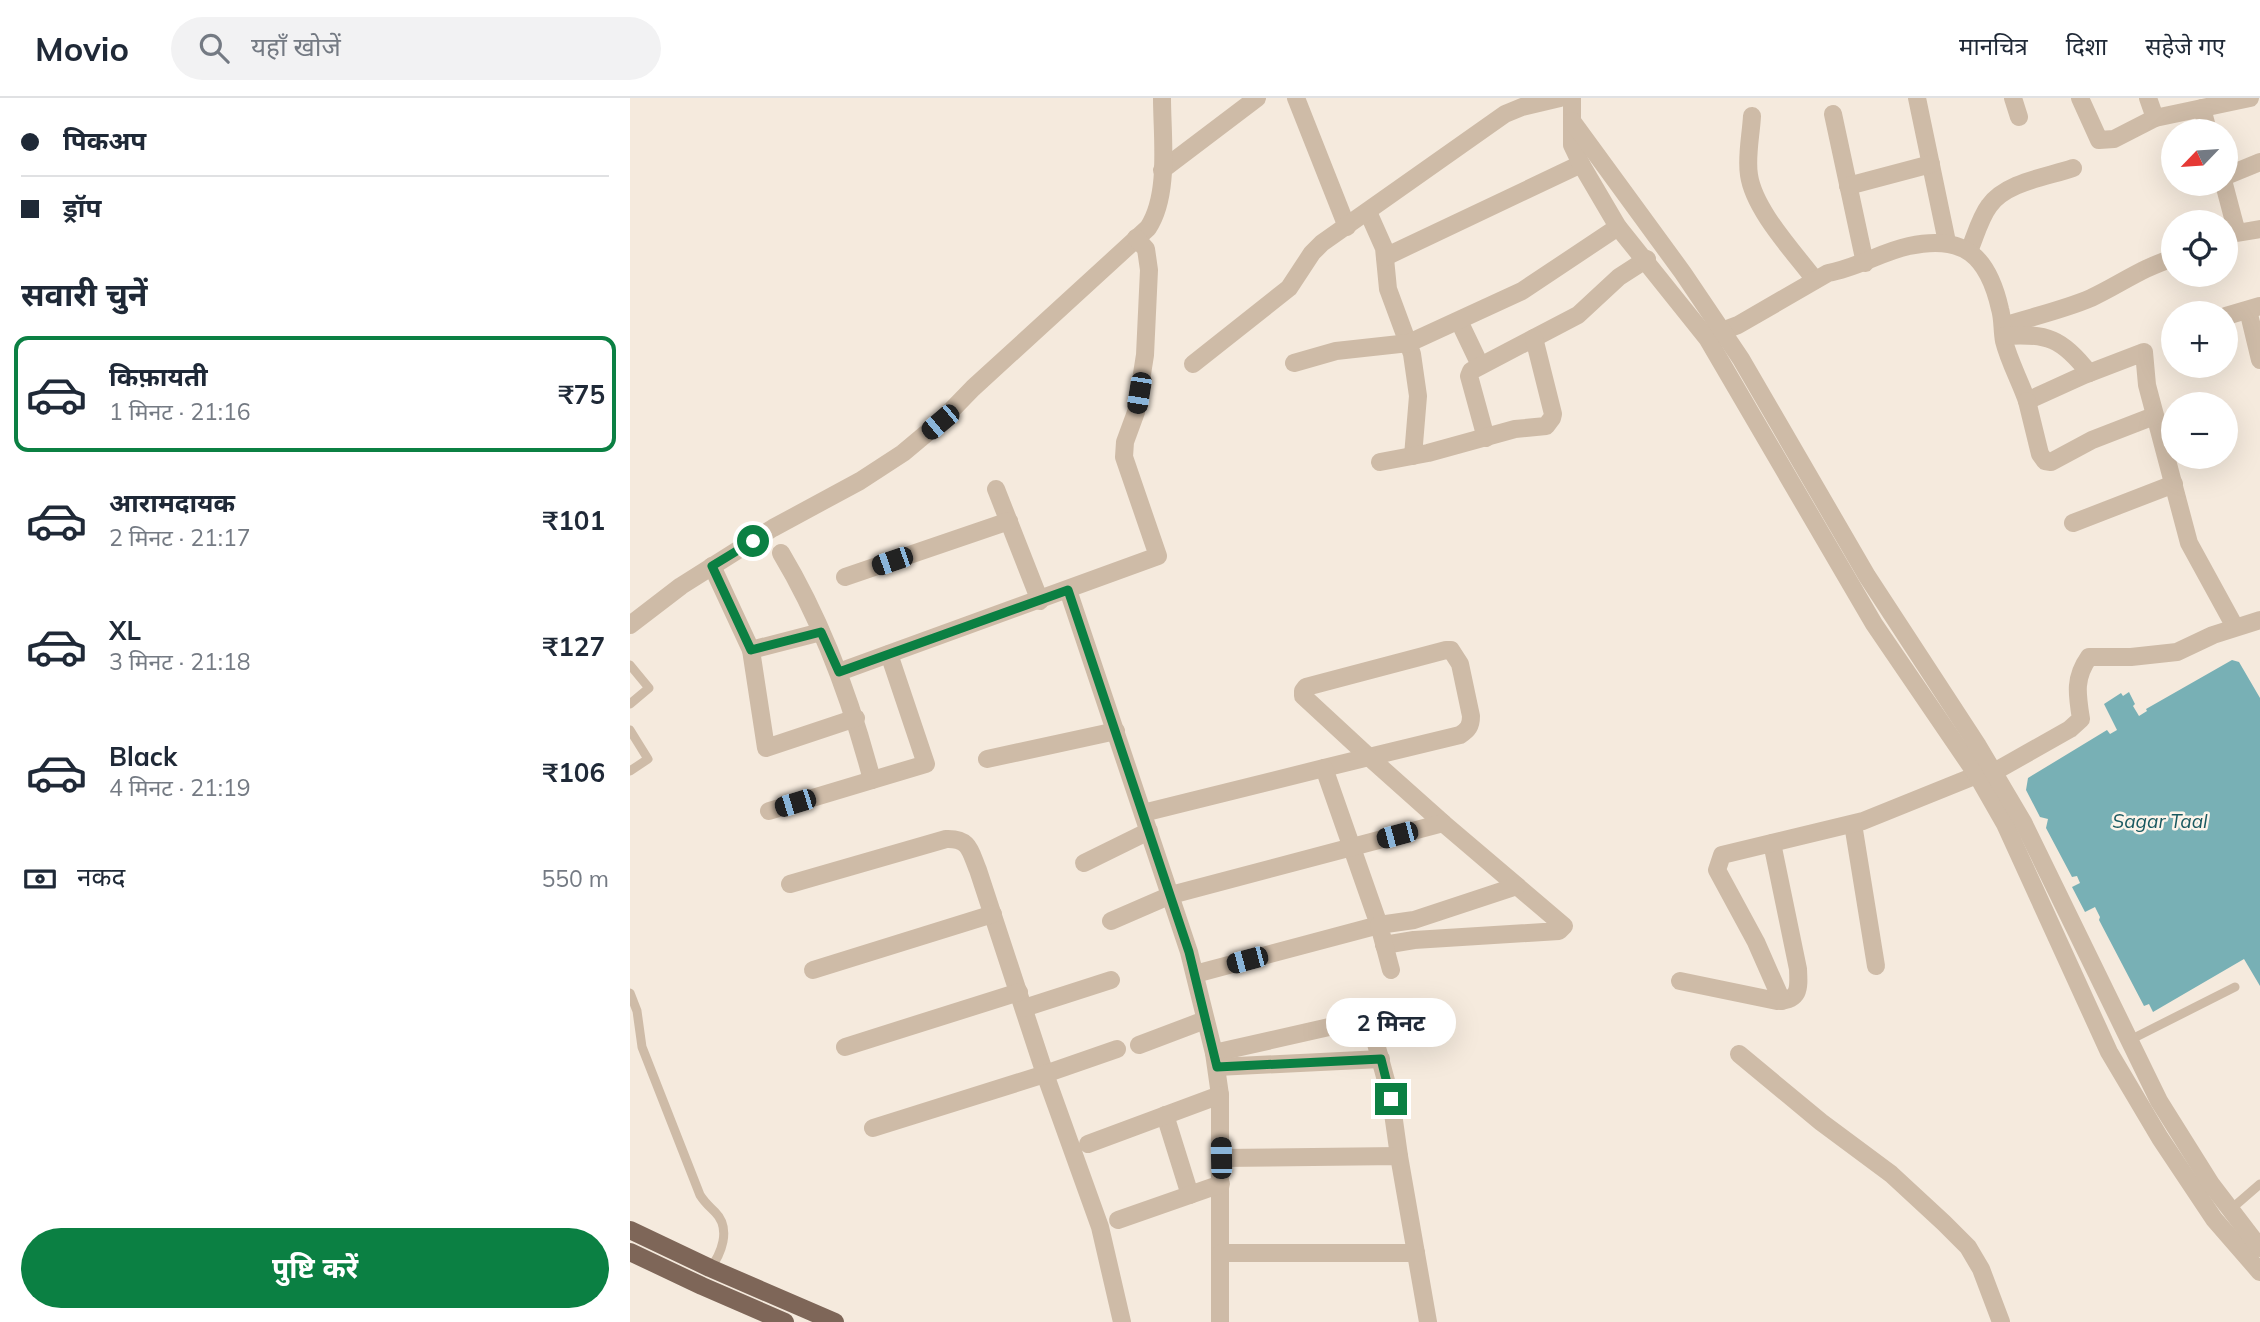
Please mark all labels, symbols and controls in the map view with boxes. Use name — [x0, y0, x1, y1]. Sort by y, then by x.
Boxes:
search box — [171, 17, 661, 80]
text: Movio — [35, 28, 129, 69]
icon: search — [195, 29, 233, 67]
text: यहाँ खोजें — [251, 30, 341, 63]
text: मानचित्र — [1959, 31, 2028, 61]
text: दिशा — [2066, 31, 2107, 61]
text: सहेजे गए — [2145, 31, 2225, 61]
north arrow — [2161, 119, 2238, 196]
map controls — [2161, 119, 2238, 469]
text: पिकअप — [63, 124, 146, 157]
text: ड्रॉप — [63, 191, 101, 224]
button: locate — [2161, 210, 2238, 287]
text: सवारी चुनें — [21, 274, 148, 314]
button: + — [2161, 301, 2238, 378]
text: किफ़ायती — [109, 360, 208, 393]
icon: car — [25, 363, 88, 426]
car — [1126, 371, 1153, 415]
text: ₹75 — [558, 378, 605, 411]
button: − — [2161, 392, 2238, 469]
text: 1 मिनट · 21:16 — [109, 397, 251, 426]
car — [918, 400, 963, 444]
text: आरामदायक — [109, 486, 235, 519]
icon: car — [25, 489, 88, 552]
text: ₹101 — [543, 504, 605, 537]
text: 2 मिनट · 21:17 — [109, 523, 251, 552]
route start — [737, 525, 769, 557]
car — [869, 544, 916, 578]
text: XL — [109, 614, 141, 647]
icon: car — [25, 615, 88, 678]
text: ₹127 — [543, 630, 605, 663]
text: 3 मिनट · 21:18 — [109, 647, 251, 676]
text: Black — [109, 740, 177, 773]
icon: car — [25, 741, 88, 804]
text: ₹106 — [543, 756, 605, 789]
text: 4 मिनट · 21:19 — [109, 773, 251, 802]
car — [772, 787, 819, 819]
water label: Sagar Taal — [2112, 809, 2208, 833]
car — [1374, 819, 1421, 851]
icon: cash — [21, 860, 59, 898]
text: नकद — [77, 860, 125, 893]
text: 550 m — [541, 864, 609, 893]
car — [1224, 944, 1271, 976]
callout: 2 मिनट — [1326, 998, 1456, 1046]
text: 2 मिनट — [1357, 1008, 1425, 1037]
route end — [1375, 1083, 1407, 1115]
car — [1211, 1137, 1232, 1179]
button: पुष्टि करें — [21, 1228, 609, 1308]

